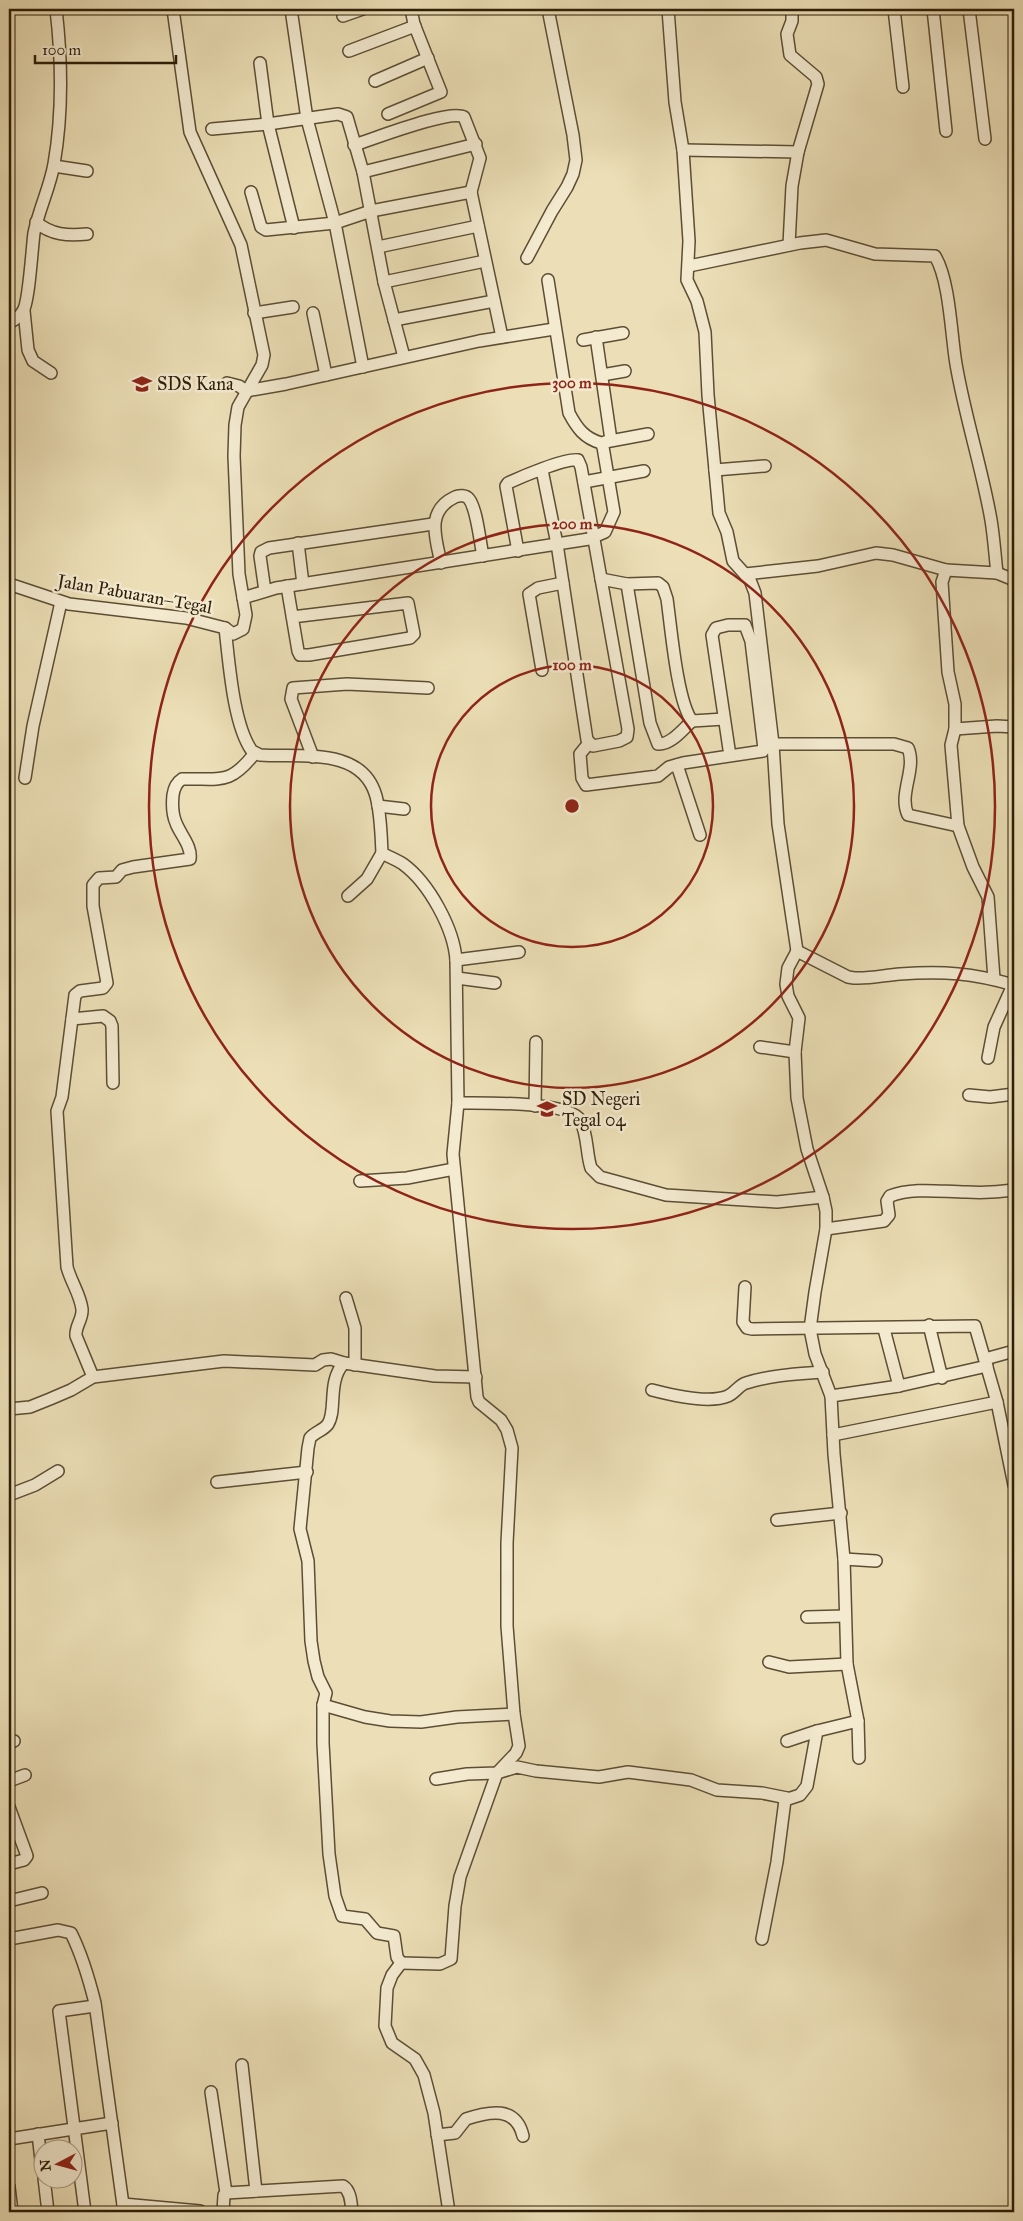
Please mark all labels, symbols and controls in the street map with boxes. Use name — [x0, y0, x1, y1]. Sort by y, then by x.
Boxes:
scale bar — [35, 32, 176, 64]
text: 100 m — [42, 41, 82, 59]
school or university icon: SDS Kana — [131, 373, 153, 395]
place label: SDS Kana — [157, 373, 234, 395]
text: 300 m — [552, 374, 592, 393]
text: 200 m — [552, 515, 593, 533]
street label: Jalan Pabuaran–Tegal — [54, 569, 214, 619]
text: 100 m — [552, 656, 592, 674]
centre of rings — [563, 797, 581, 815]
place label: SD Negeri Tegal 04 — [562, 1088, 641, 1132]
school or university icon: SD Negeri Tegal 04 — [536, 1098, 558, 1120]
north arrow — [32, 2138, 82, 2188]
text: N — [36, 2158, 55, 2172]

